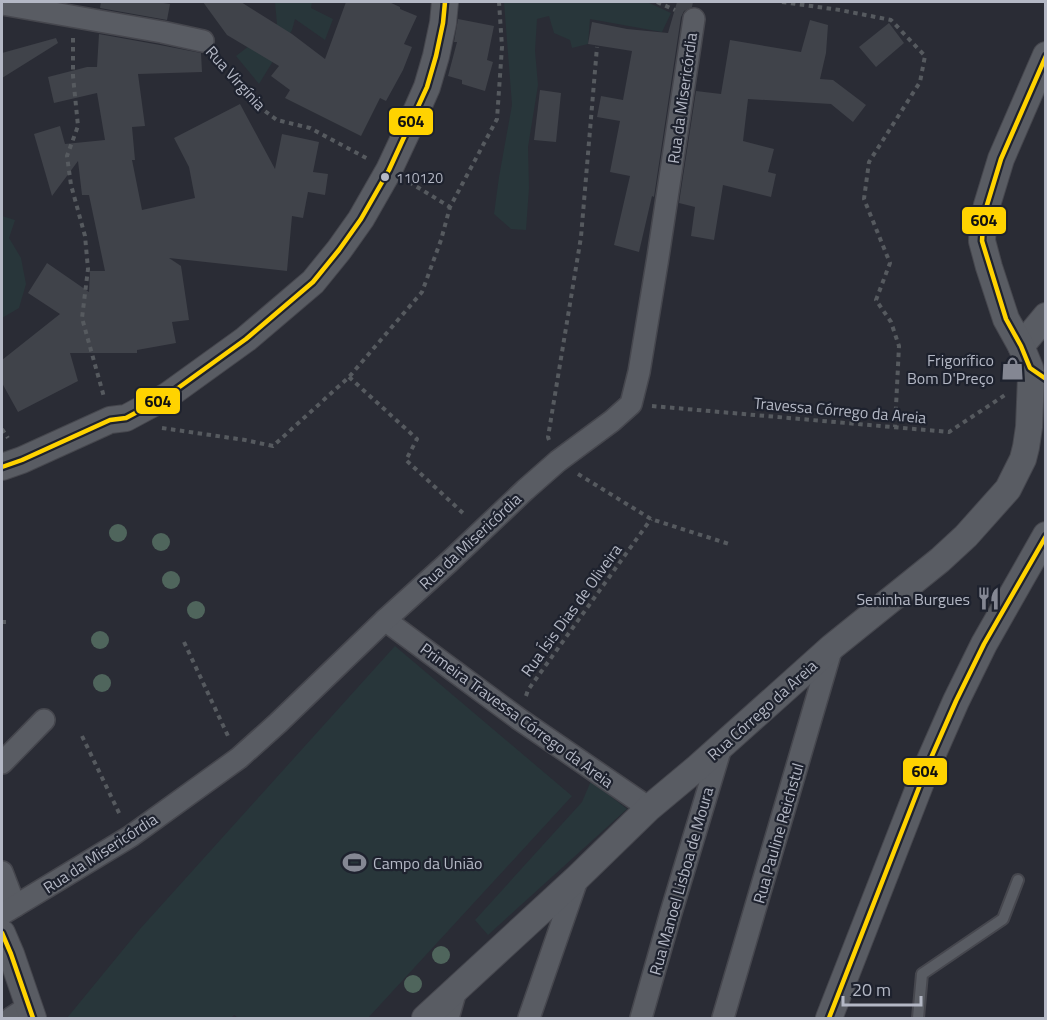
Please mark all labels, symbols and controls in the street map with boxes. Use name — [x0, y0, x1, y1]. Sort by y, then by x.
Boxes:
street label: Rua da Misericórdia — [661, 31, 703, 165]
street label: Rua Virgínia — [200, 40, 272, 116]
line badge: 604 — [388, 107, 434, 136]
text: 604 — [398, 109, 424, 133]
place label: 110120 — [396, 167, 443, 188]
marker: 110120 — [379, 171, 391, 183]
line badge: 604 — [961, 206, 1007, 235]
text: 604 — [971, 208, 997, 232]
place label: Frigorífico Bom D'Preço — [907, 348, 994, 390]
shop icon: Frigorífico Bom D'Preço — [999, 356, 1025, 382]
line badge: 604 — [135, 387, 181, 415]
text: 604 — [145, 389, 171, 413]
street label: Travessa Córrego da Areia — [753, 390, 927, 430]
street label: Rua da Misericórdia — [414, 487, 526, 595]
street label: Rua Ísis Dias de Oliveira — [515, 539, 627, 681]
restaurant icon: Seninha Burgues — [975, 586, 1001, 612]
place label: Seninha Burgues — [856, 587, 970, 611]
street label: Primeira Travessa Córrego da Areia — [415, 637, 619, 793]
street label: Rua Córrego da Areia — [702, 654, 822, 766]
line badge: 604 — [902, 757, 948, 786]
text: 604 — [912, 759, 938, 783]
street label: Rua Pauline Reichstul — [746, 760, 810, 906]
street label: Rua Manoel Lisboa de Moura — [643, 784, 719, 978]
street label: Rua da Misericórdia — [38, 807, 162, 899]
sports icon: Campo da União — [342, 850, 368, 876]
place label: Campo da União — [373, 851, 482, 875]
scale bar — [843, 969, 921, 1007]
text: 20 m — [852, 976, 891, 1003]

